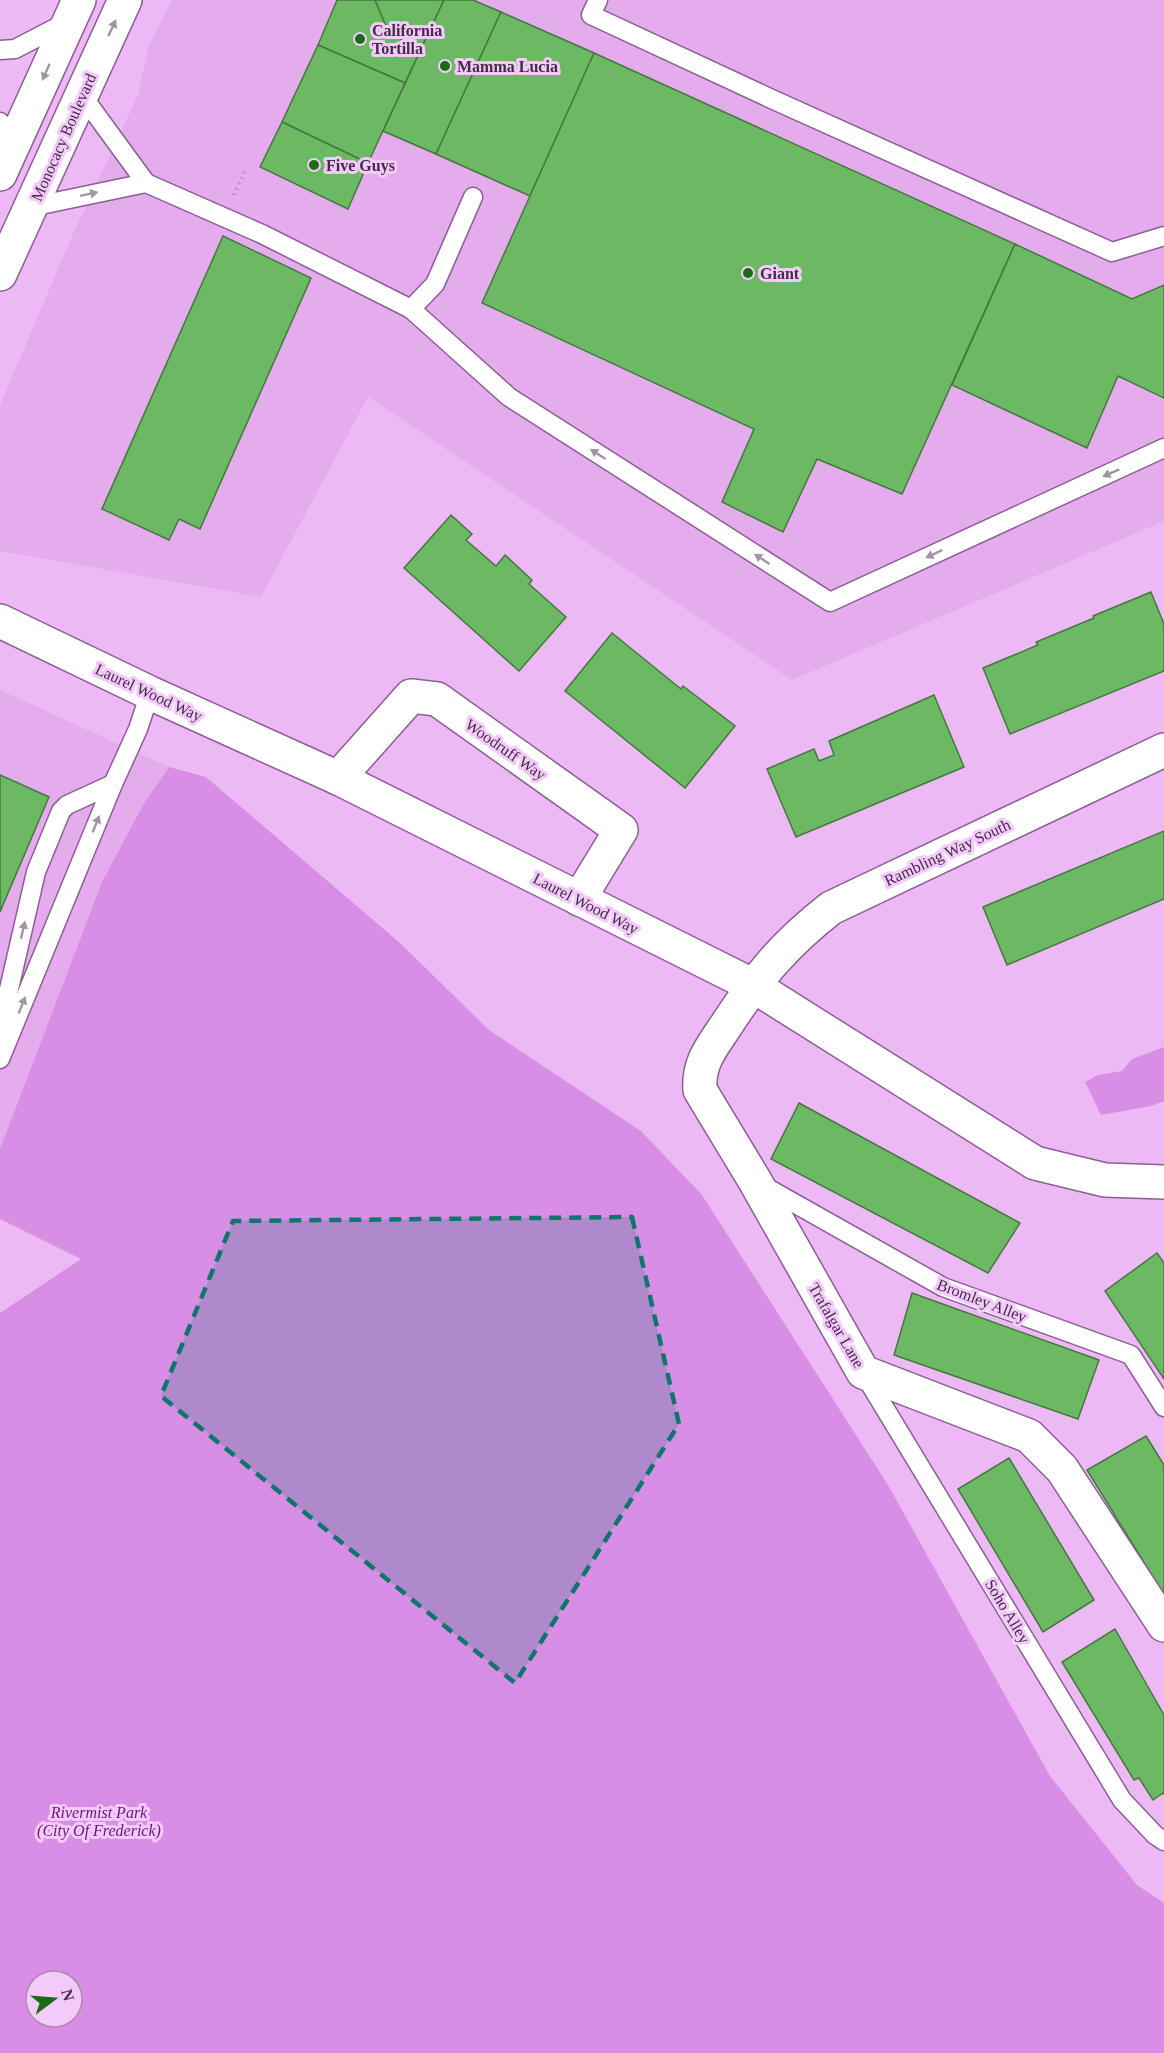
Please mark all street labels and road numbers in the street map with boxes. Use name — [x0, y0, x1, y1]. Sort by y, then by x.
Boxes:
street label: Monocacy Boulevard — [28, 71, 100, 204]
street label: Laurel Wood Way — [92, 660, 205, 726]
street label: Woodruff Way — [462, 715, 549, 784]
street label: Rambling Way South — [881, 816, 1013, 890]
street label: Laurel Wood Way — [530, 870, 641, 938]
street label: Bromley Alley — [934, 1276, 1029, 1326]
street label: Trafalgar Lane — [805, 1280, 868, 1371]
street label: Soho Alley — [981, 1576, 1033, 1647]

